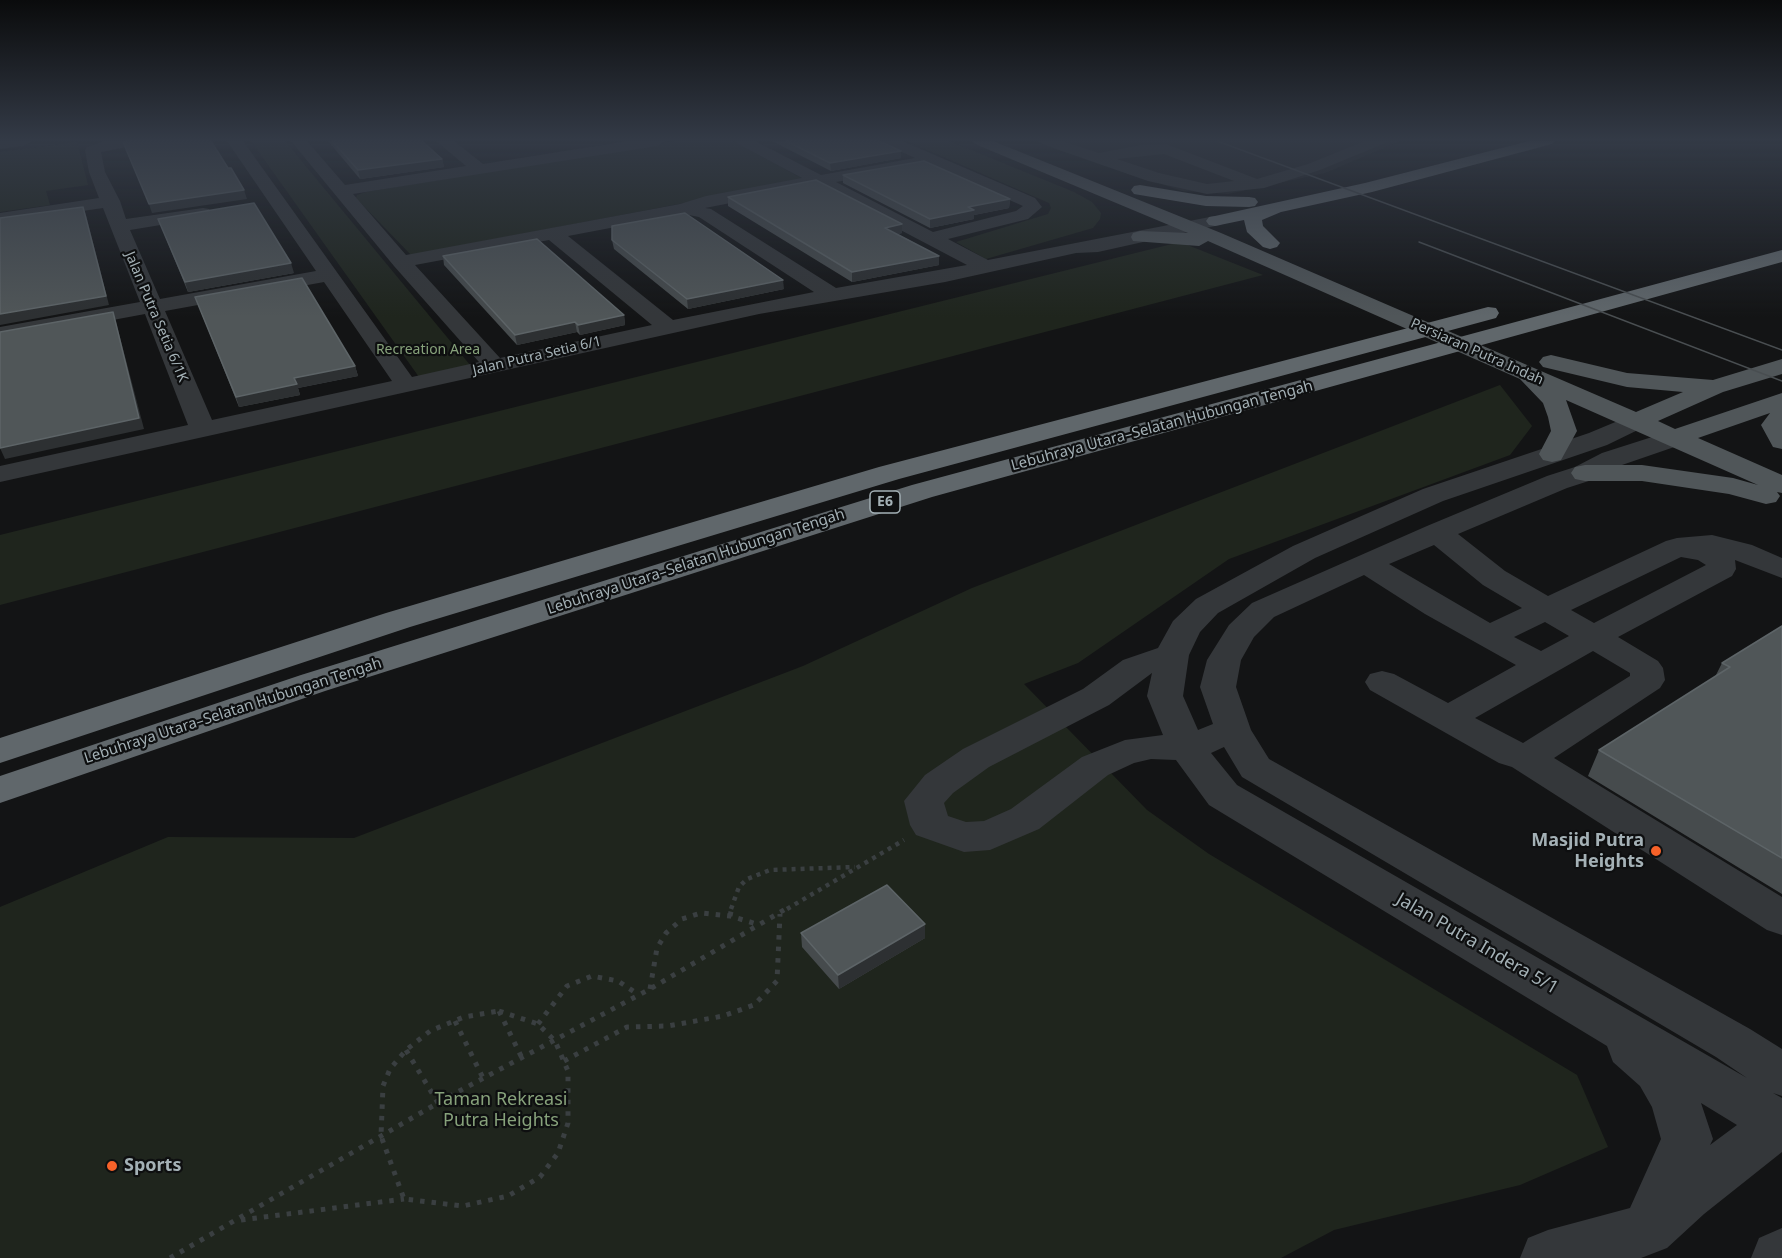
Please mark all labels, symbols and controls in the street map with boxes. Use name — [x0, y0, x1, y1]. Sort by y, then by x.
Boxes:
street label: Jalan Putra Setia 6/1K — [121, 249, 191, 385]
street label: Persiaran Putra Indah — [1408, 315, 1546, 389]
street label: Jalan Putra Setia 6/1 — [471, 333, 603, 379]
park label: Recreation Area — [376, 342, 480, 358]
street label: Lebuhraya Utara–Selatan Hubungan Tengah — [1009, 377, 1315, 475]
road number: E6 — [870, 491, 900, 513]
street label: Lebuhraya Utara–Selatan Hubungan Tengah — [545, 505, 847, 619]
street label: Lebuhraya Utara–Selatan Hubungan Tengah — [82, 654, 384, 768]
place label: Masjid Putra Heights — [1531, 830, 1644, 872]
marker: Masjid Putra Heights — [1649, 844, 1663, 858]
street label: Jalan Putra Indera 5/1 — [1392, 889, 1562, 999]
park label: Taman Rekreasi Putra Heights — [435, 1089, 567, 1132]
place label: Sports — [124, 1155, 181, 1177]
marker: Sports — [105, 1159, 119, 1173]

